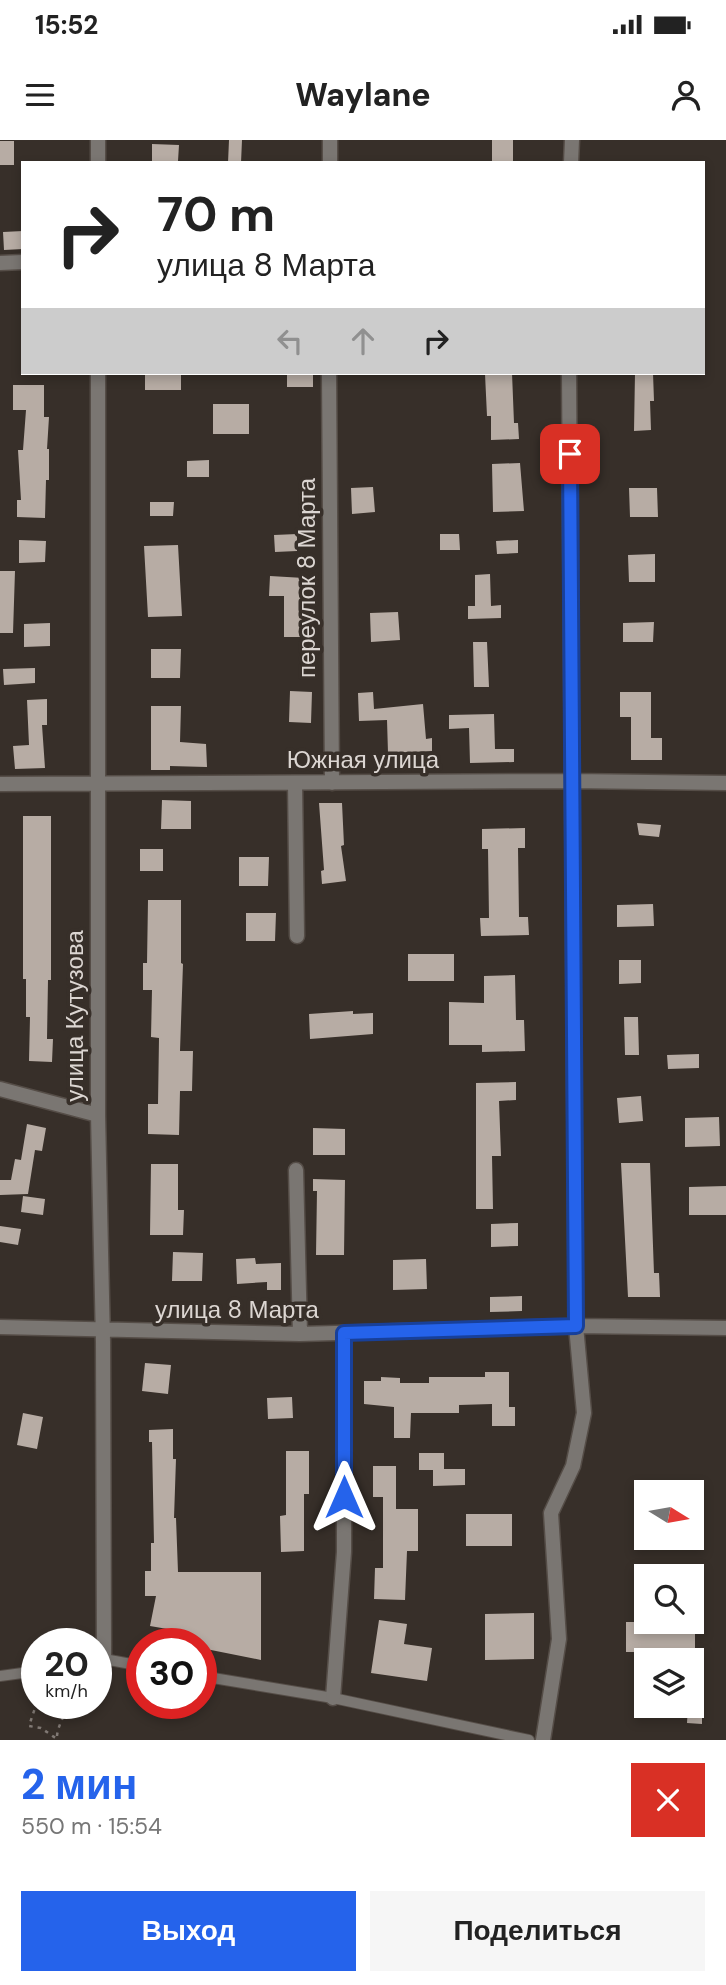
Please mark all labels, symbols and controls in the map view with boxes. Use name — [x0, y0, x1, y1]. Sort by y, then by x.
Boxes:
text: 15:52 — [35, 8, 98, 42]
text: Waylane — [295, 74, 431, 116]
icon: menu — [21, 76, 59, 114]
icon: person — [667, 76, 705, 114]
text: 70 m — [157, 182, 275, 246]
icon: right — [42, 189, 133, 280]
text: улица 8 Марта — [157, 244, 375, 286]
icon: left — [271, 322, 309, 360]
icon: ahead — [344, 322, 382, 360]
icon: right — [417, 322, 455, 360]
pin — [540, 424, 600, 484]
icon: arrive — [551, 435, 589, 473]
street label: переулок 8 Марта — [291, 477, 322, 678]
street label: Южная улица — [287, 744, 440, 775]
street label: улица Кутузова — [59, 930, 90, 1102]
street label: улица 8 Марта — [155, 1294, 320, 1325]
position arrow — [307, 1460, 381, 1534]
north arrow — [634, 1480, 704, 1550]
map controls — [634, 1480, 704, 1718]
button: search — [634, 1564, 704, 1634]
speed limit sign: 30 — [126, 1628, 217, 1719]
text: 20 — [44, 1641, 89, 1687]
button: layers — [634, 1648, 704, 1718]
text: km/h — [45, 1679, 88, 1703]
text: 2 мин — [21, 1757, 137, 1812]
button: close — [631, 1763, 705, 1837]
text: 550 m · 15:54 — [21, 1811, 162, 1841]
button: Выход — [21, 1891, 356, 1971]
button: Поделиться — [370, 1891, 705, 1971]

